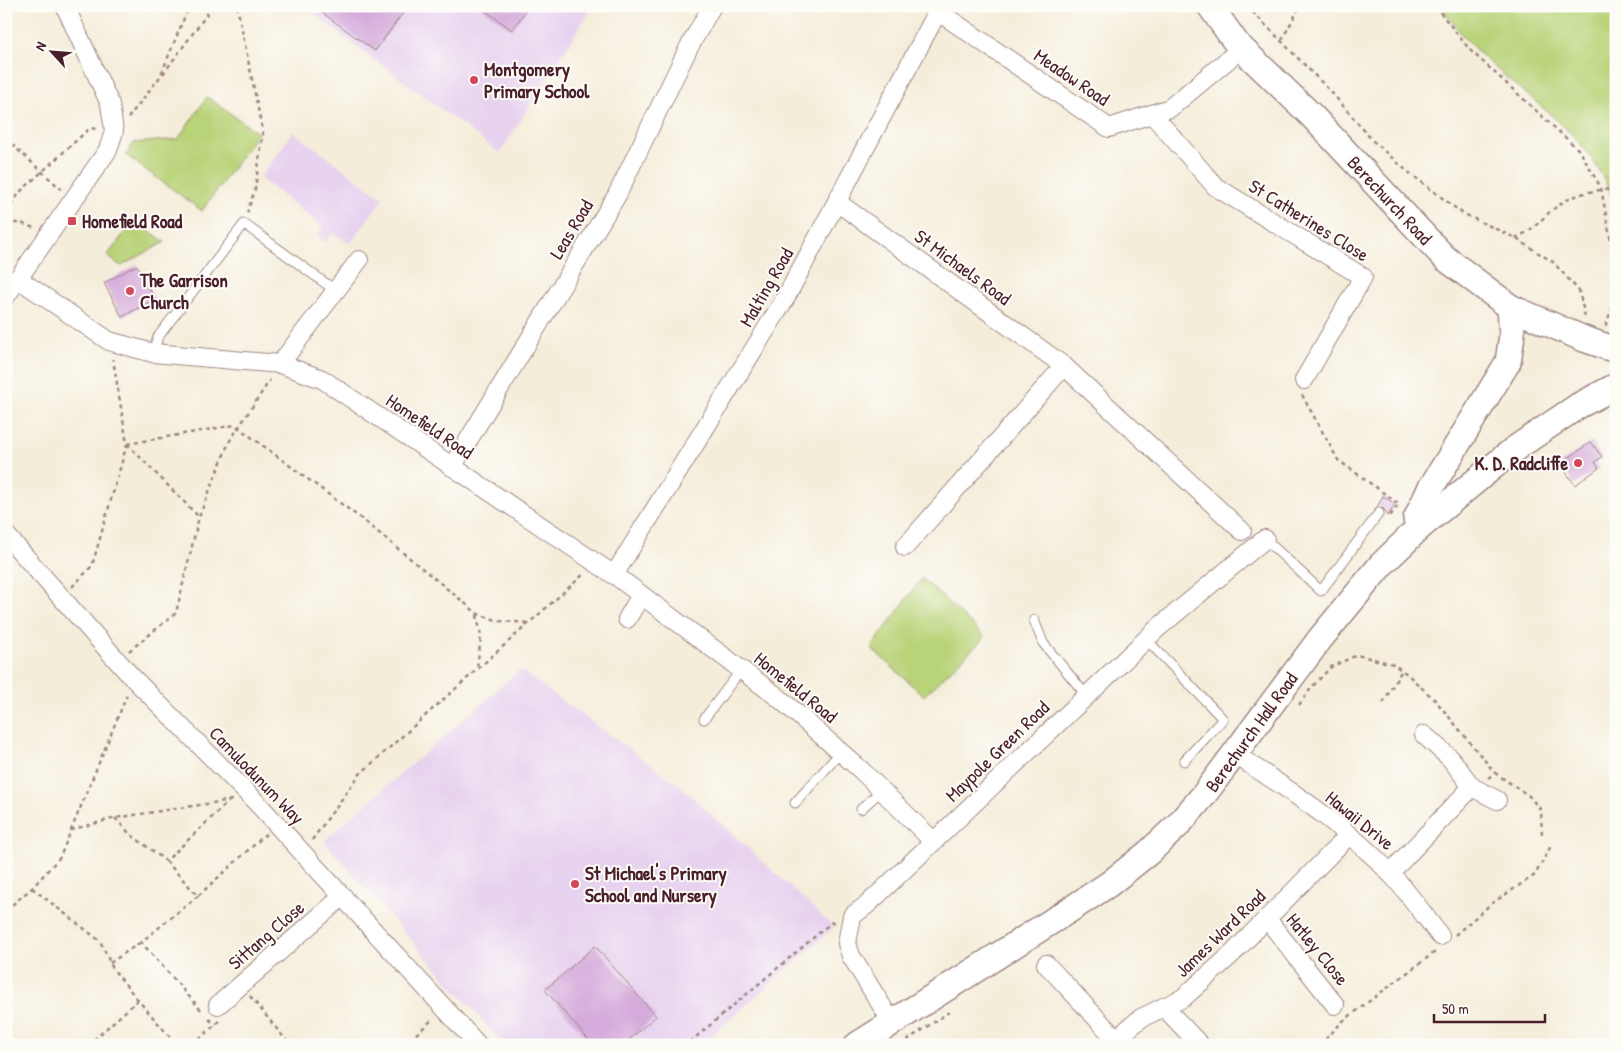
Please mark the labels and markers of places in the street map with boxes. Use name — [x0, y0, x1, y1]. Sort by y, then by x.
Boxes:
place label: Montgomery Primary School — [484, 56, 590, 105]
marker: Montgomery Primary School — [468, 74, 480, 86]
place label: Homefield Road — [82, 208, 183, 234]
marker: Homefield Road — [66, 215, 78, 227]
place label: The Garrison Church — [139, 267, 228, 315]
marker: The Garrison Church — [124, 285, 136, 297]
place label: K. D. Radcliffe — [1474, 450, 1568, 476]
marker: K. D. Radcliffe — [1572, 457, 1584, 469]
place label: St Michael's Primary School and Nursery — [585, 860, 727, 909]
marker: St Michael's Primary School and Nursery — [569, 878, 581, 890]

